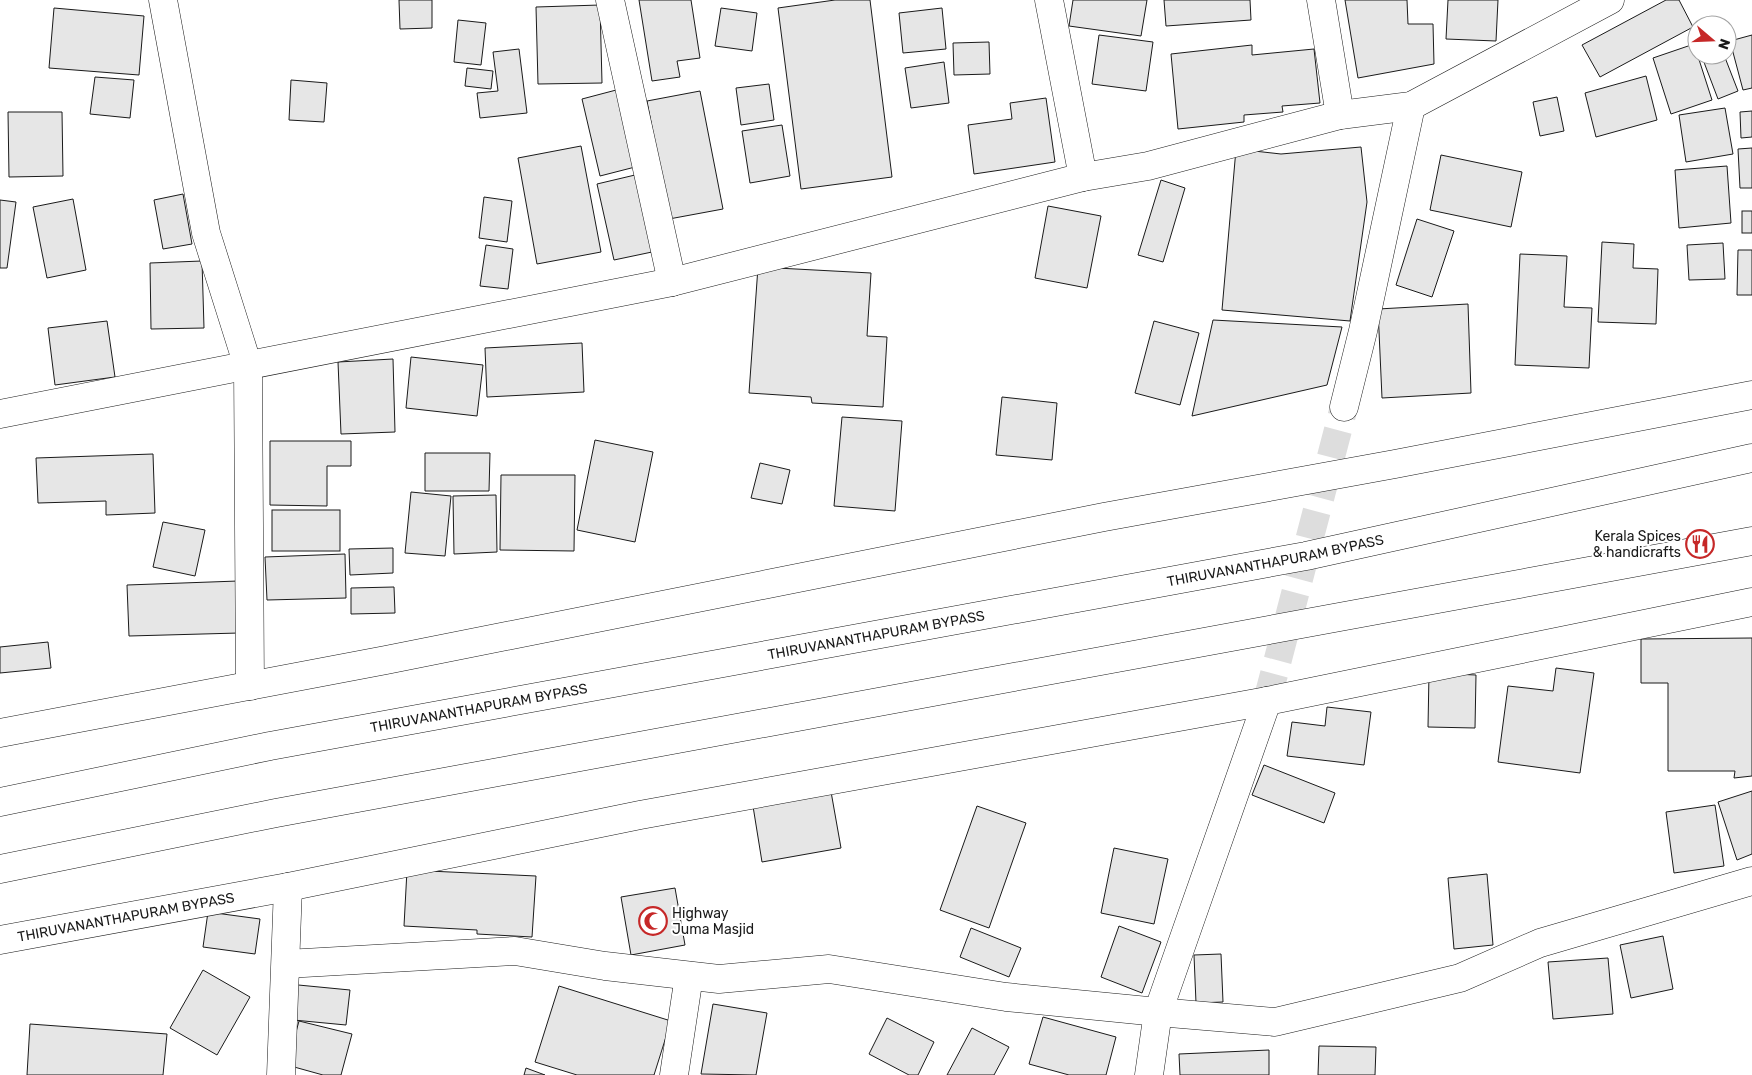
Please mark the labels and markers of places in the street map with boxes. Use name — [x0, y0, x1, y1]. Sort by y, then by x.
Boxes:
place label: Kerala Spices & handicrafts — [1593, 528, 1681, 561]
restaurant icon: Kerala Spices & handicrafts — [1685, 529, 1715, 559]
place label: Highway Juma Masjid — [672, 905, 754, 938]
mosque icon: Highway Juma Masjid — [638, 906, 668, 936]

